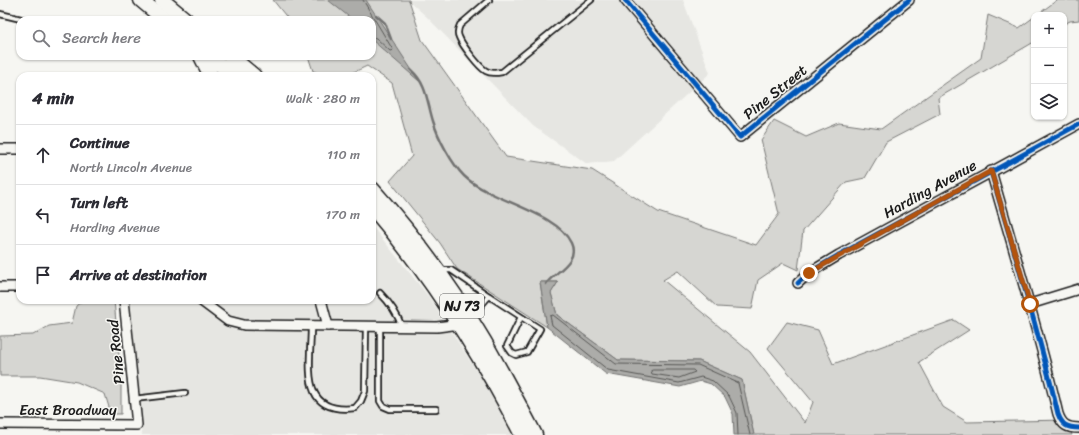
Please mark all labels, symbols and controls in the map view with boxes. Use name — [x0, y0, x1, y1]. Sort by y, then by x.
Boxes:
map controls — [1031, 12, 1067, 120]
button: + — [1031, 12, 1067, 48]
search box — [16, 16, 376, 60]
text: Search here — [62, 25, 141, 51]
icon: search — [30, 27, 52, 49]
button: − — [1031, 48, 1067, 84]
street label: Pine Street — [737, 58, 813, 126]
text: 4 min — [32, 83, 74, 113]
button: layers — [1031, 84, 1067, 120]
text: Walk · 280 m — [286, 87, 360, 110]
text: Continue — [70, 130, 130, 156]
text: 110 m — [327, 143, 360, 166]
icon: ahead — [32, 144, 54, 166]
street label: Harding Avenue — [878, 152, 982, 226]
text: North Lincoln Avenue — [70, 156, 192, 179]
text: Turn left — [70, 190, 128, 216]
text: 170 m — [325, 203, 360, 226]
icon: left — [32, 204, 54, 226]
text: Harding Avenue — [70, 216, 160, 239]
text: Arrive at destination — [70, 262, 207, 288]
icon: arrive — [32, 264, 54, 286]
route end — [800, 264, 818, 282]
road number: NJ 73 — [440, 294, 484, 318]
route start — [1021, 295, 1039, 313]
street label: Pine Road — [100, 317, 132, 386]
street label: East Broadway — [19, 397, 117, 423]

